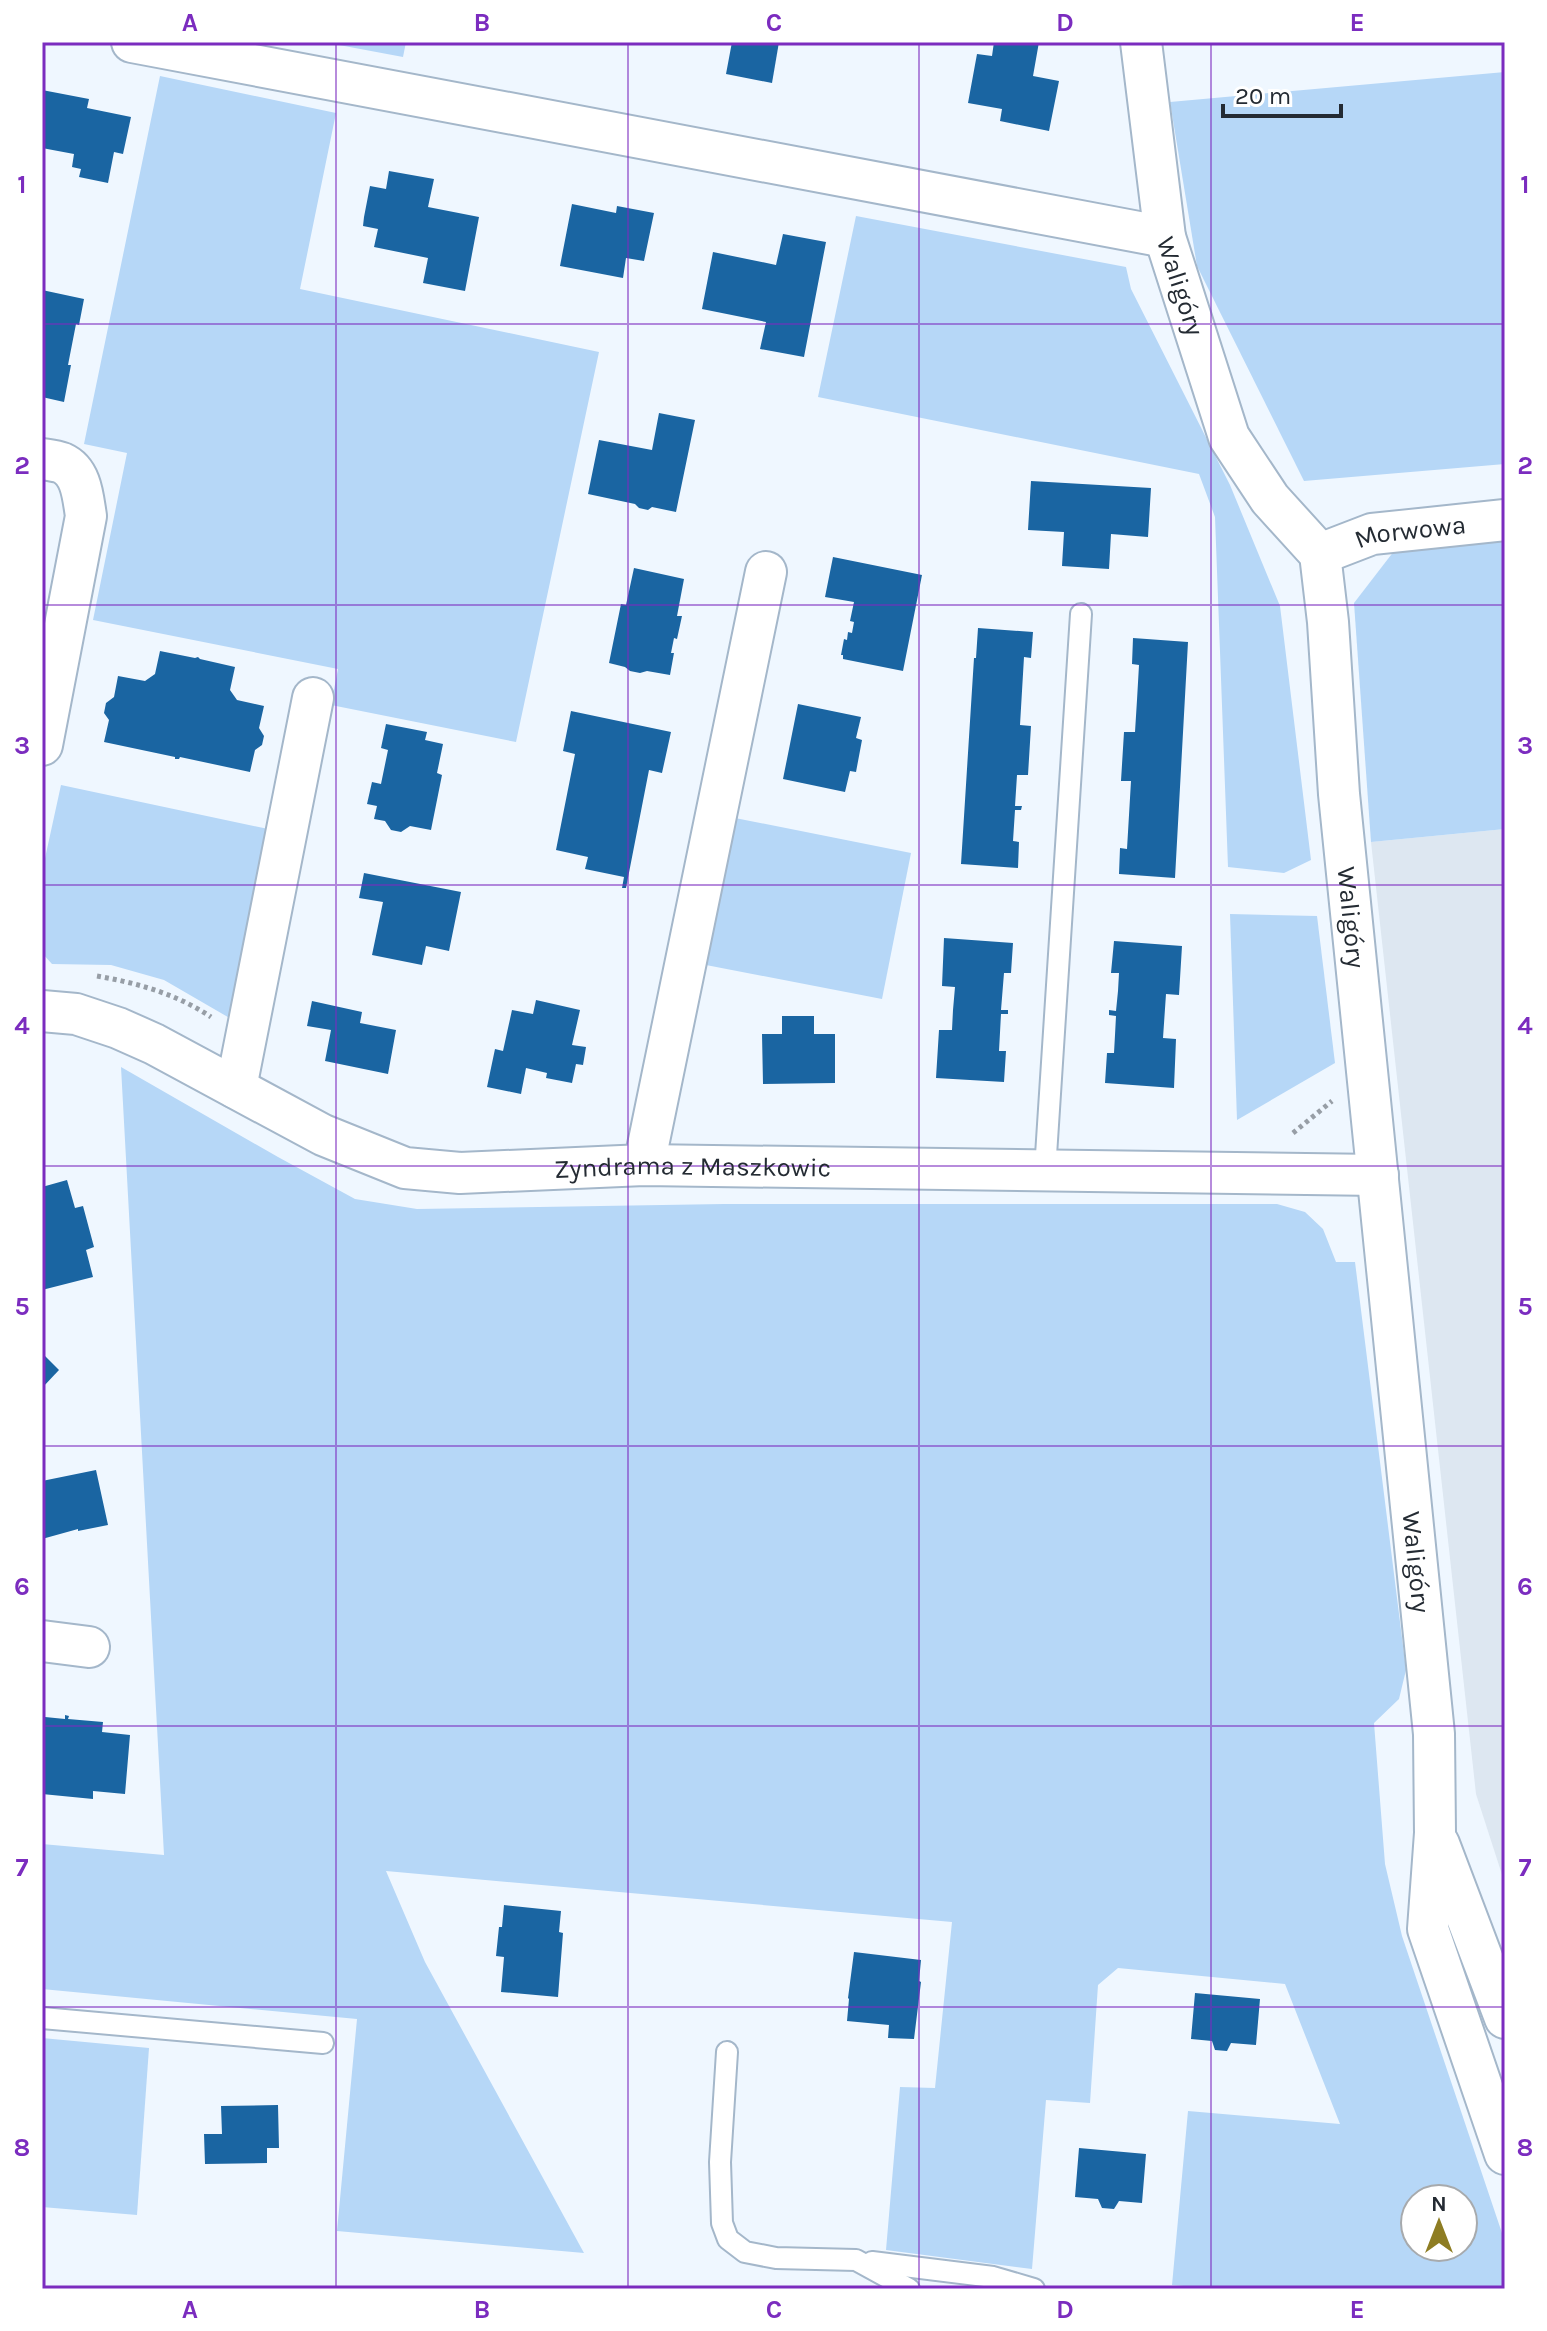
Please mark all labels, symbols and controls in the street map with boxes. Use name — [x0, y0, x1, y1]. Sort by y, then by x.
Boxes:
text: A — [182, 7, 198, 38]
text: B — [474, 7, 490, 38]
text: C — [766, 7, 782, 38]
text: D — [1056, 7, 1074, 38]
text: E — [1349, 7, 1365, 38]
scale bar — [1223, 68, 1341, 118]
text: 20 m — [1235, 82, 1291, 110]
text: 1 — [17, 169, 27, 200]
text: 1 — [1520, 169, 1530, 200]
street label: Waligóry — [1150, 233, 1211, 339]
text: 2 — [14, 450, 30, 481]
text: 2 — [1517, 450, 1533, 481]
street label: Morwowa — [1350, 509, 1467, 555]
text: 3 — [14, 730, 30, 761]
text: 3 — [1517, 730, 1533, 761]
street label: Waligóry — [1331, 865, 1372, 970]
text: 4 — [14, 1010, 30, 1041]
text: 4 — [1517, 1010, 1533, 1041]
street label: Zyndrama z Maszkowic — [553, 1149, 831, 1184]
text: 5 — [14, 1291, 30, 1322]
text: 5 — [1517, 1291, 1533, 1322]
street label: Waligóry — [1396, 1510, 1437, 1615]
text: 6 — [14, 1571, 30, 1602]
text: 6 — [1517, 1571, 1533, 1602]
text: 7 — [16, 1852, 29, 1883]
text: 7 — [1519, 1852, 1532, 1883]
text: 8 — [14, 2132, 30, 2163]
text: 8 — [1517, 2132, 1533, 2163]
north arrow — [1399, 2183, 1479, 2263]
text: N — [1431, 2191, 1447, 2217]
text: A — [182, 2294, 198, 2325]
text: B — [474, 2294, 490, 2325]
text: C — [766, 2294, 782, 2325]
text: D — [1056, 2294, 1074, 2325]
text: E — [1349, 2294, 1365, 2325]

